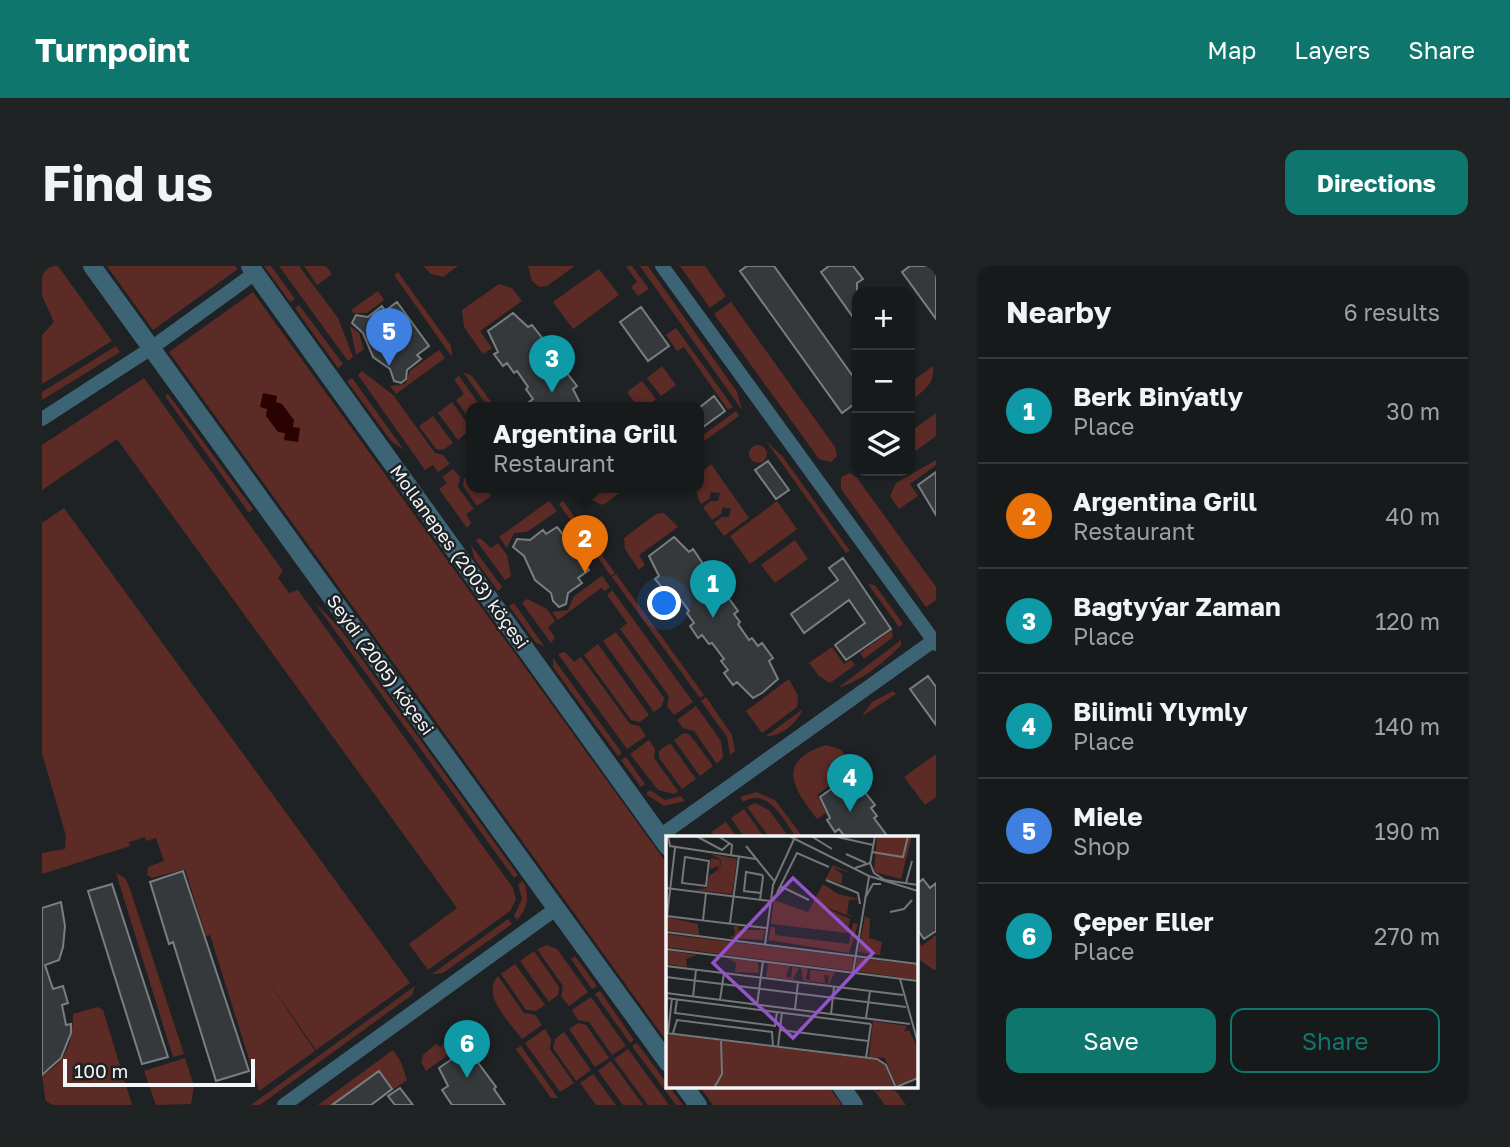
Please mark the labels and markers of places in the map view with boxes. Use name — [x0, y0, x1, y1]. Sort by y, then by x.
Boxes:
pin: 5 — [366, 308, 412, 366]
pin: 3 — [529, 335, 575, 393]
pin: 2 — [562, 515, 608, 573]
pin: 1 — [690, 560, 736, 618]
pin: 4 — [827, 754, 873, 812]
pin: 6 — [444, 1020, 490, 1078]

